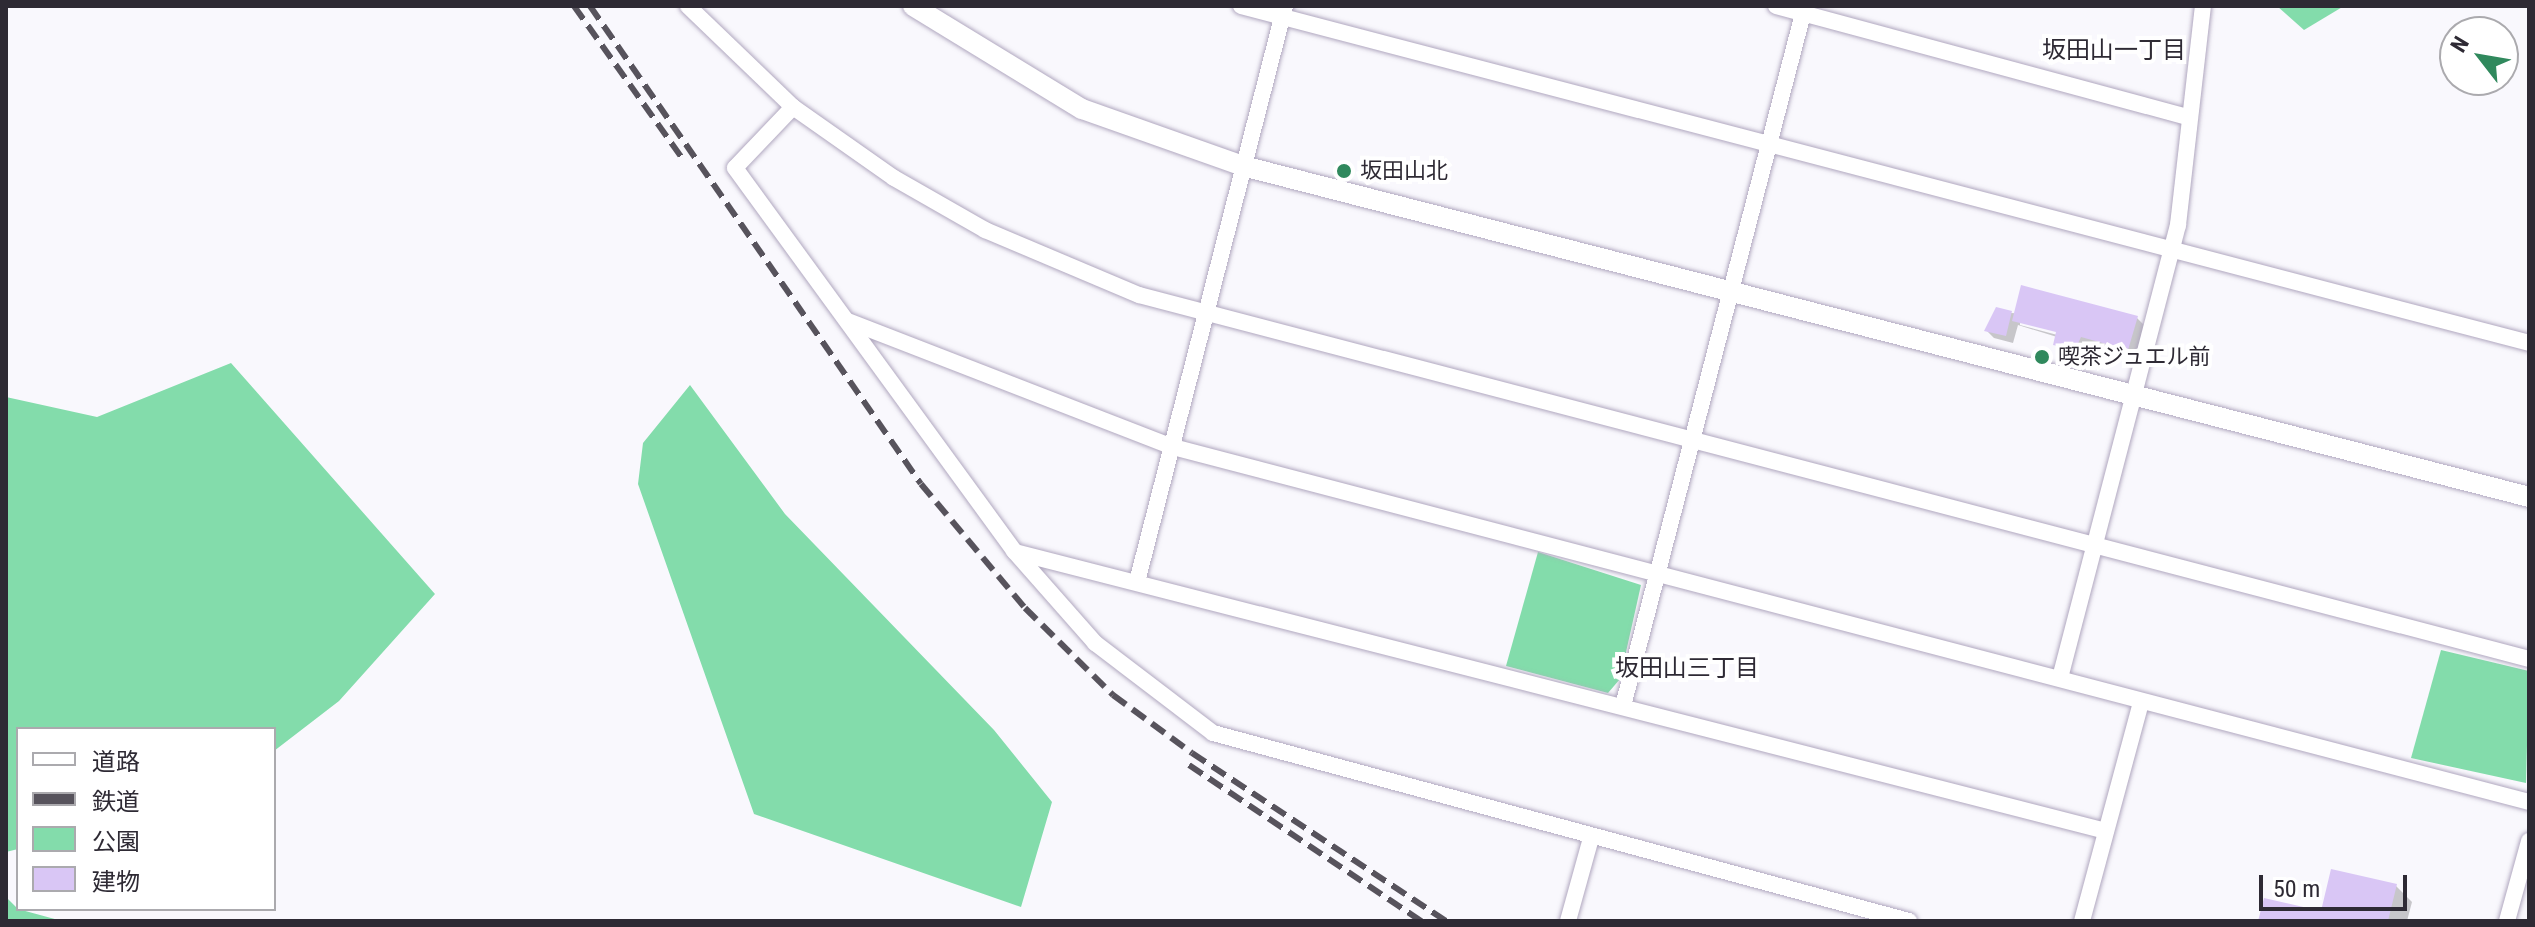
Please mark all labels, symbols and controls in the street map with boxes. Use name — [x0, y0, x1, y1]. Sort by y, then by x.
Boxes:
north arrow — [2439, 16, 2519, 96]
text: N — [2446, 32, 2474, 57]
district label: 坂田山一丁目 — [2042, 37, 2186, 65]
place label: 坂田山北 — [1360, 158, 1448, 184]
marker: 坂田山北 — [1335, 162, 1353, 180]
place label: 喫茶ジュエル前 — [2058, 344, 2212, 370]
marker: 喫茶ジュエル前 — [2033, 348, 2051, 366]
district label: 坂田山三丁目 — [1615, 655, 1759, 683]
legend — [16, 727, 276, 911]
text: 道路 — [92, 748, 140, 776]
text: 鉄道 — [92, 788, 140, 816]
text: 公園 — [92, 828, 140, 856]
scale bar — [2263, 859, 2411, 909]
text: 建物 — [92, 868, 140, 896]
text: 50 m — [2273, 875, 2320, 903]

